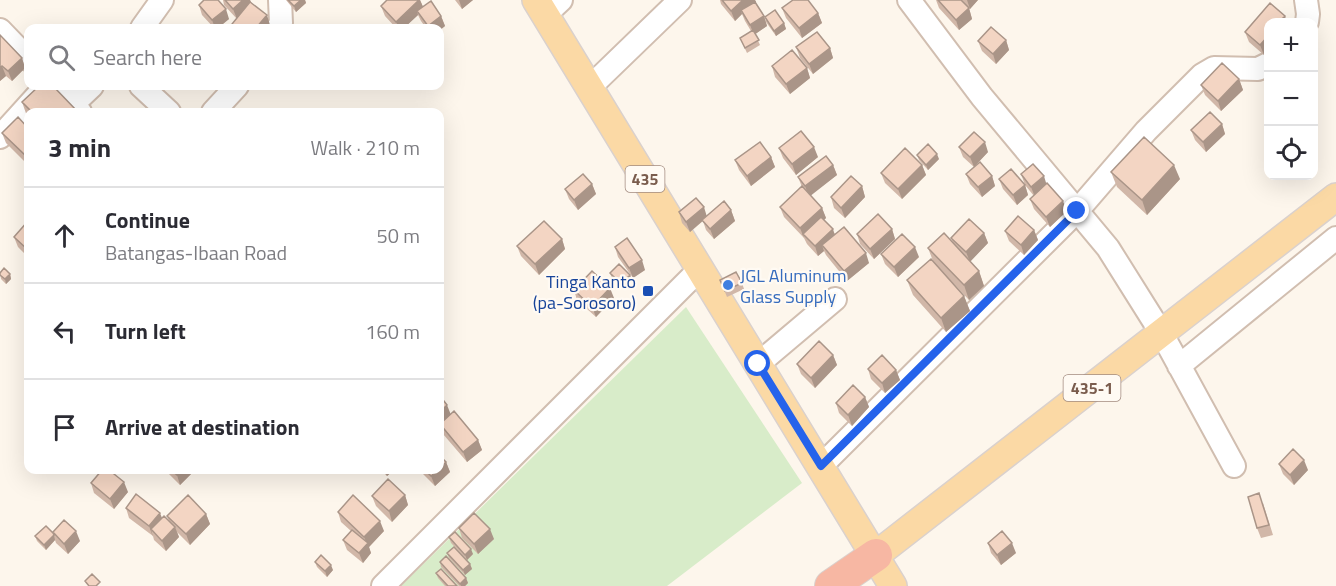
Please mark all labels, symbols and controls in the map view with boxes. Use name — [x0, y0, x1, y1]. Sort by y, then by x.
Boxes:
map controls — [1264, 18, 1318, 180]
button: + — [1264, 18, 1318, 72]
search box — [24, 24, 444, 90]
text: Search here — [93, 40, 202, 74]
icon: search — [45, 41, 78, 74]
button: − — [1264, 72, 1318, 126]
button: locate — [1264, 126, 1318, 180]
text: 3 min — [48, 128, 111, 167]
text: Walk · 210 m — [311, 132, 420, 163]
road number: 435 — [626, 166, 664, 192]
route end — [1063, 197, 1089, 223]
text: Continue — [105, 203, 190, 237]
icon: ahead — [48, 219, 81, 252]
text: 50 m — [376, 220, 420, 251]
text: Batangas-Ibaan Road — [105, 237, 287, 268]
place label: JGL Aluminum Glass Supply — [740, 262, 847, 310]
place label: Tinga Kanto (pa-Sorosoro) — [533, 268, 636, 316]
marker: JGL Aluminum Glass Supply — [721, 278, 735, 292]
marker: Tinga Kanto (pa-Sorosoro) — [641, 284, 655, 298]
text: Turn left — [105, 314, 186, 348]
icon: left — [48, 315, 81, 348]
text: 160 m — [365, 316, 420, 347]
route start — [744, 350, 770, 376]
road number: 435-1 — [1064, 375, 1120, 401]
text: Arrive at destination — [105, 410, 300, 444]
icon: arrive — [48, 411, 81, 444]

